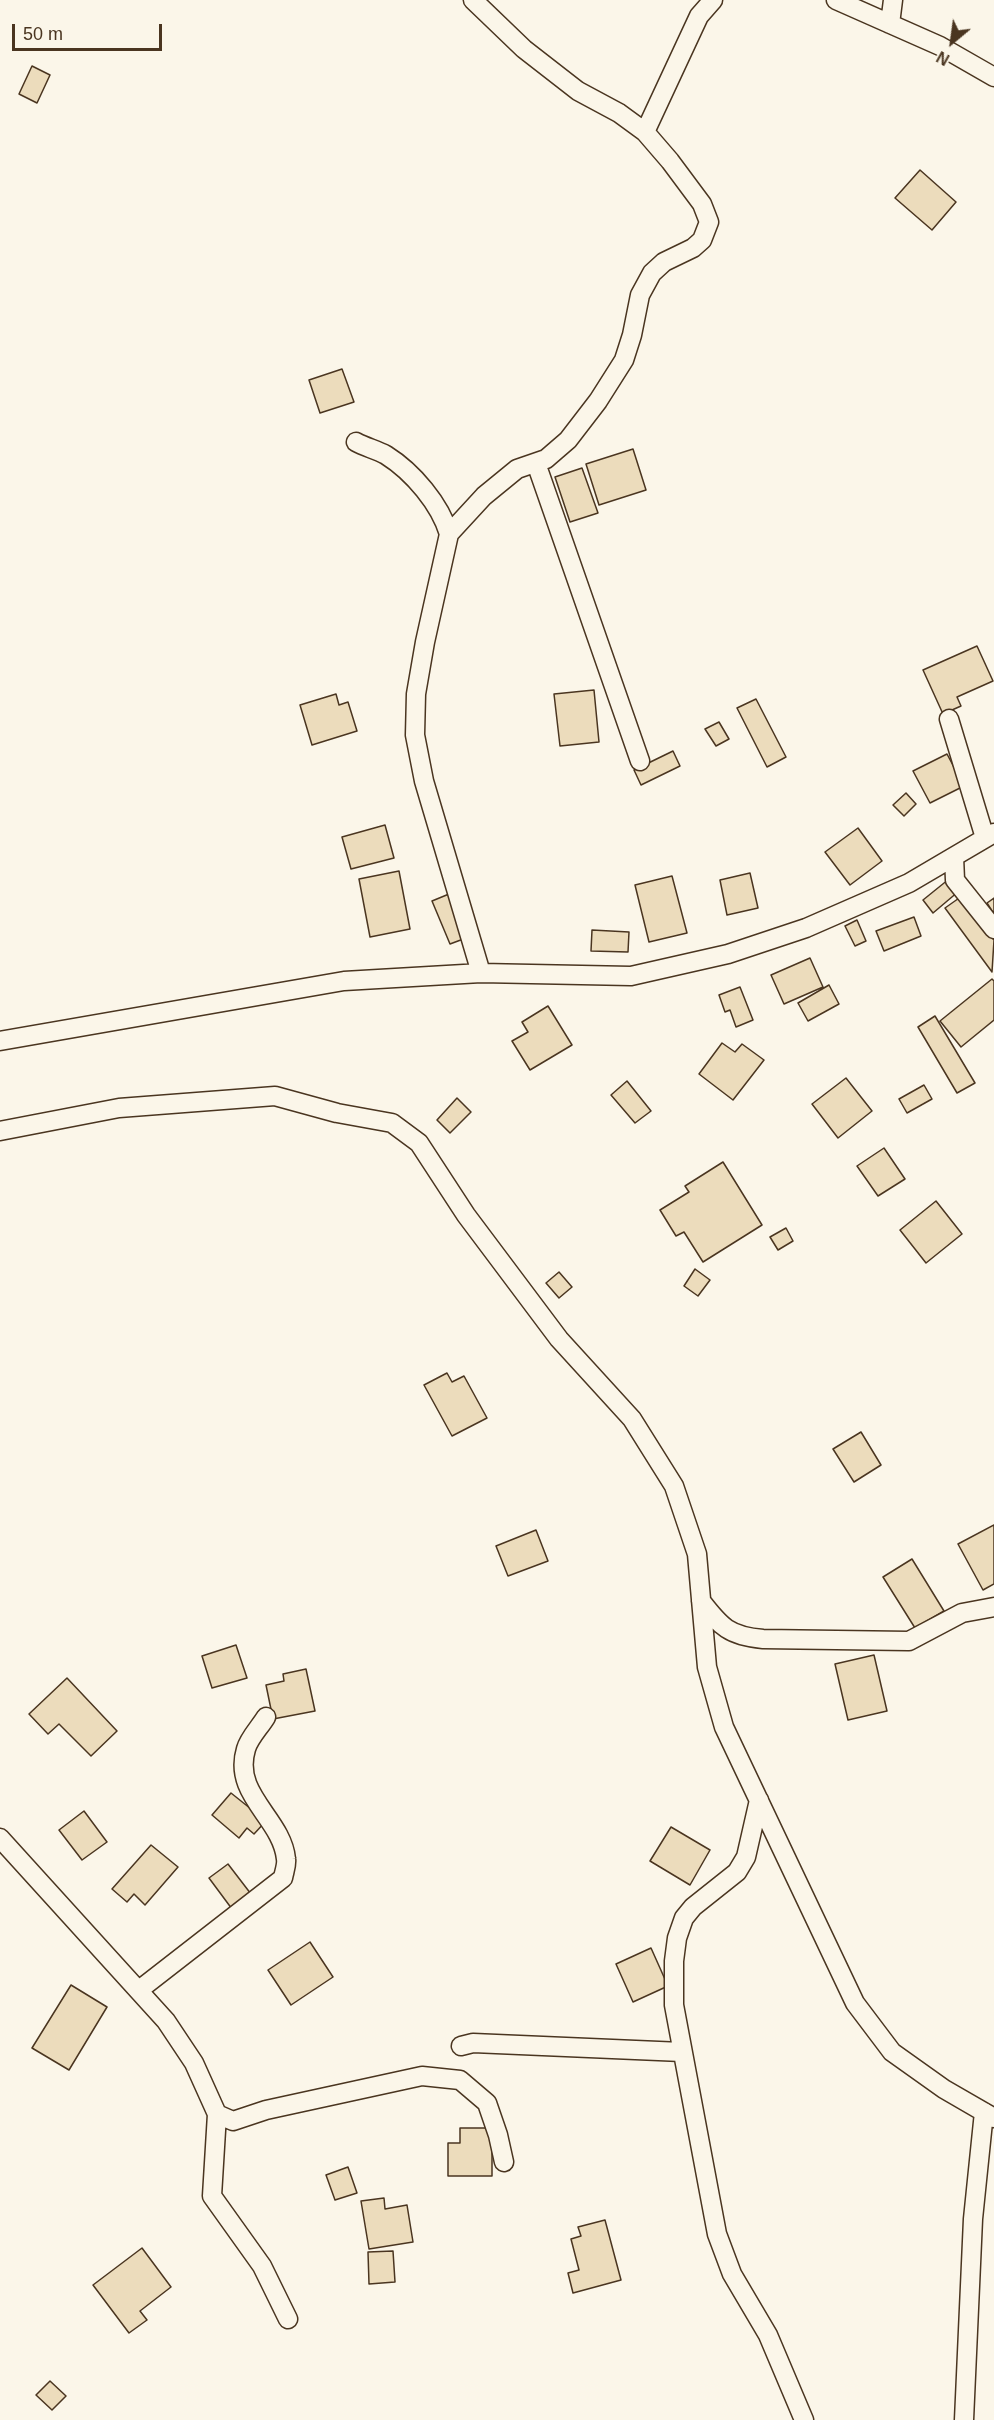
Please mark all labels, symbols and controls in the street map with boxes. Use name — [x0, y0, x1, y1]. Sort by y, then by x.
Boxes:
scale bar — [15, 12, 165, 50]
north arrow — [922, 12, 982, 72]
text: 50 m — [23, 24, 63, 44]
text: N — [934, 48, 952, 68]

